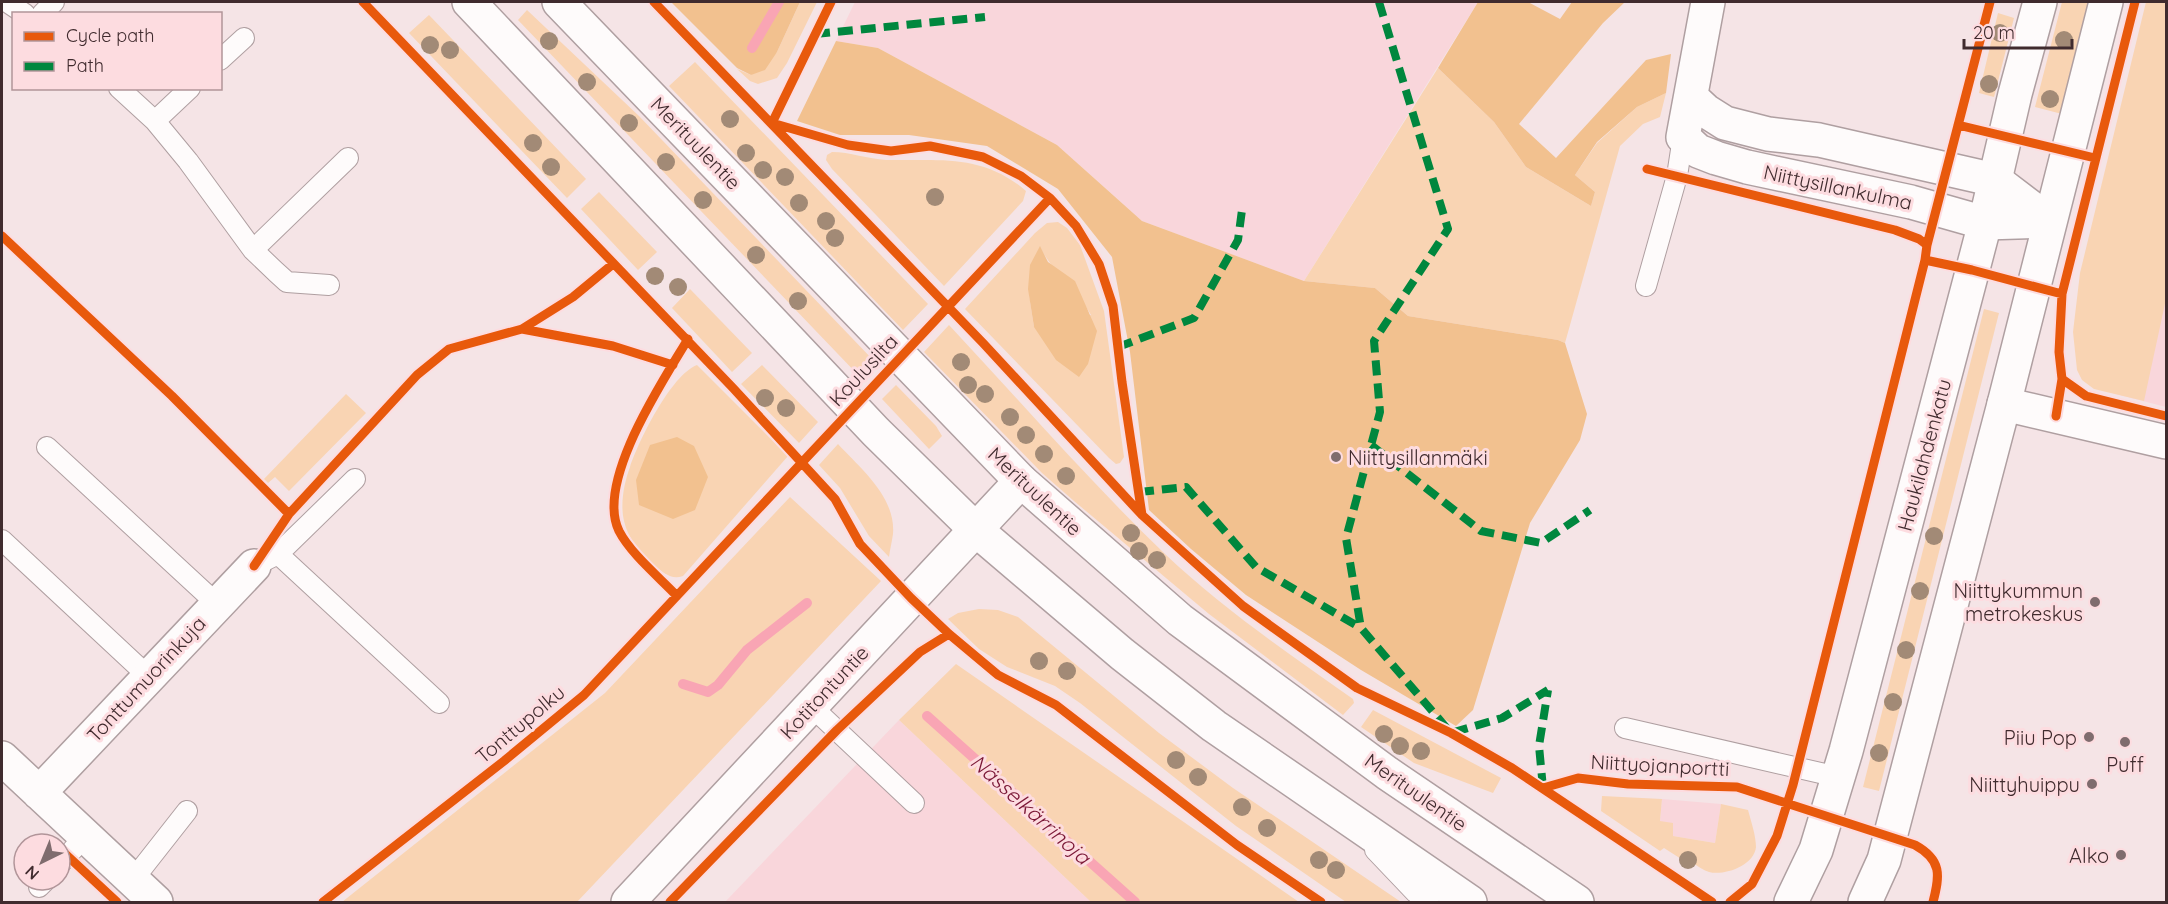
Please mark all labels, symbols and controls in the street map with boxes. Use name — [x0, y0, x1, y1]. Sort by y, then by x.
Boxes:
legend — [12, 12, 222, 90]
scale bar — [1964, 12, 2072, 50]
text: 20 m — [1973, 21, 2015, 44]
text: Cycle path — [66, 24, 154, 47]
text: Path — [66, 54, 104, 77]
street label: Merituulentie — [646, 92, 746, 194]
street label: Niittysillankulma — [1761, 159, 1915, 215]
street label: Koulusilta — [823, 329, 903, 411]
street label: Haukilahdenkatu — [1892, 376, 1956, 534]
street label: Merituulentie — [983, 441, 1087, 541]
place label: Niittysillanmäki — [1348, 445, 1488, 470]
marker: Niittysillanmäki — [1329, 450, 1343, 464]
place label: Niittykummun metrokeskus — [1954, 578, 2083, 626]
marker: Niittykummun metrokeskus — [2088, 595, 2102, 609]
street label: Tonttumuorinkuja — [81, 611, 211, 747]
street label: Kotitontuntie — [774, 640, 874, 744]
street label: Tonttupolku — [470, 679, 570, 769]
place label: Piiu Pop — [2004, 725, 2077, 750]
marker: Piiu Pop — [2082, 730, 2096, 744]
marker: Puff — [2118, 735, 2132, 749]
water label: Nässelkärrinoja — [966, 748, 1097, 870]
street label: Merituulentie — [1360, 748, 1472, 836]
street label: Niittyojanportti — [1590, 749, 1730, 781]
place label: Puff — [2106, 752, 2144, 777]
place label: Niittyhuippu — [1969, 772, 2080, 797]
marker: Niittyhuippu — [2085, 777, 2099, 791]
north arrow — [12, 832, 72, 892]
place label: Alko — [2069, 843, 2109, 868]
marker: Alko — [2114, 848, 2128, 862]
text: N — [21, 862, 43, 884]

